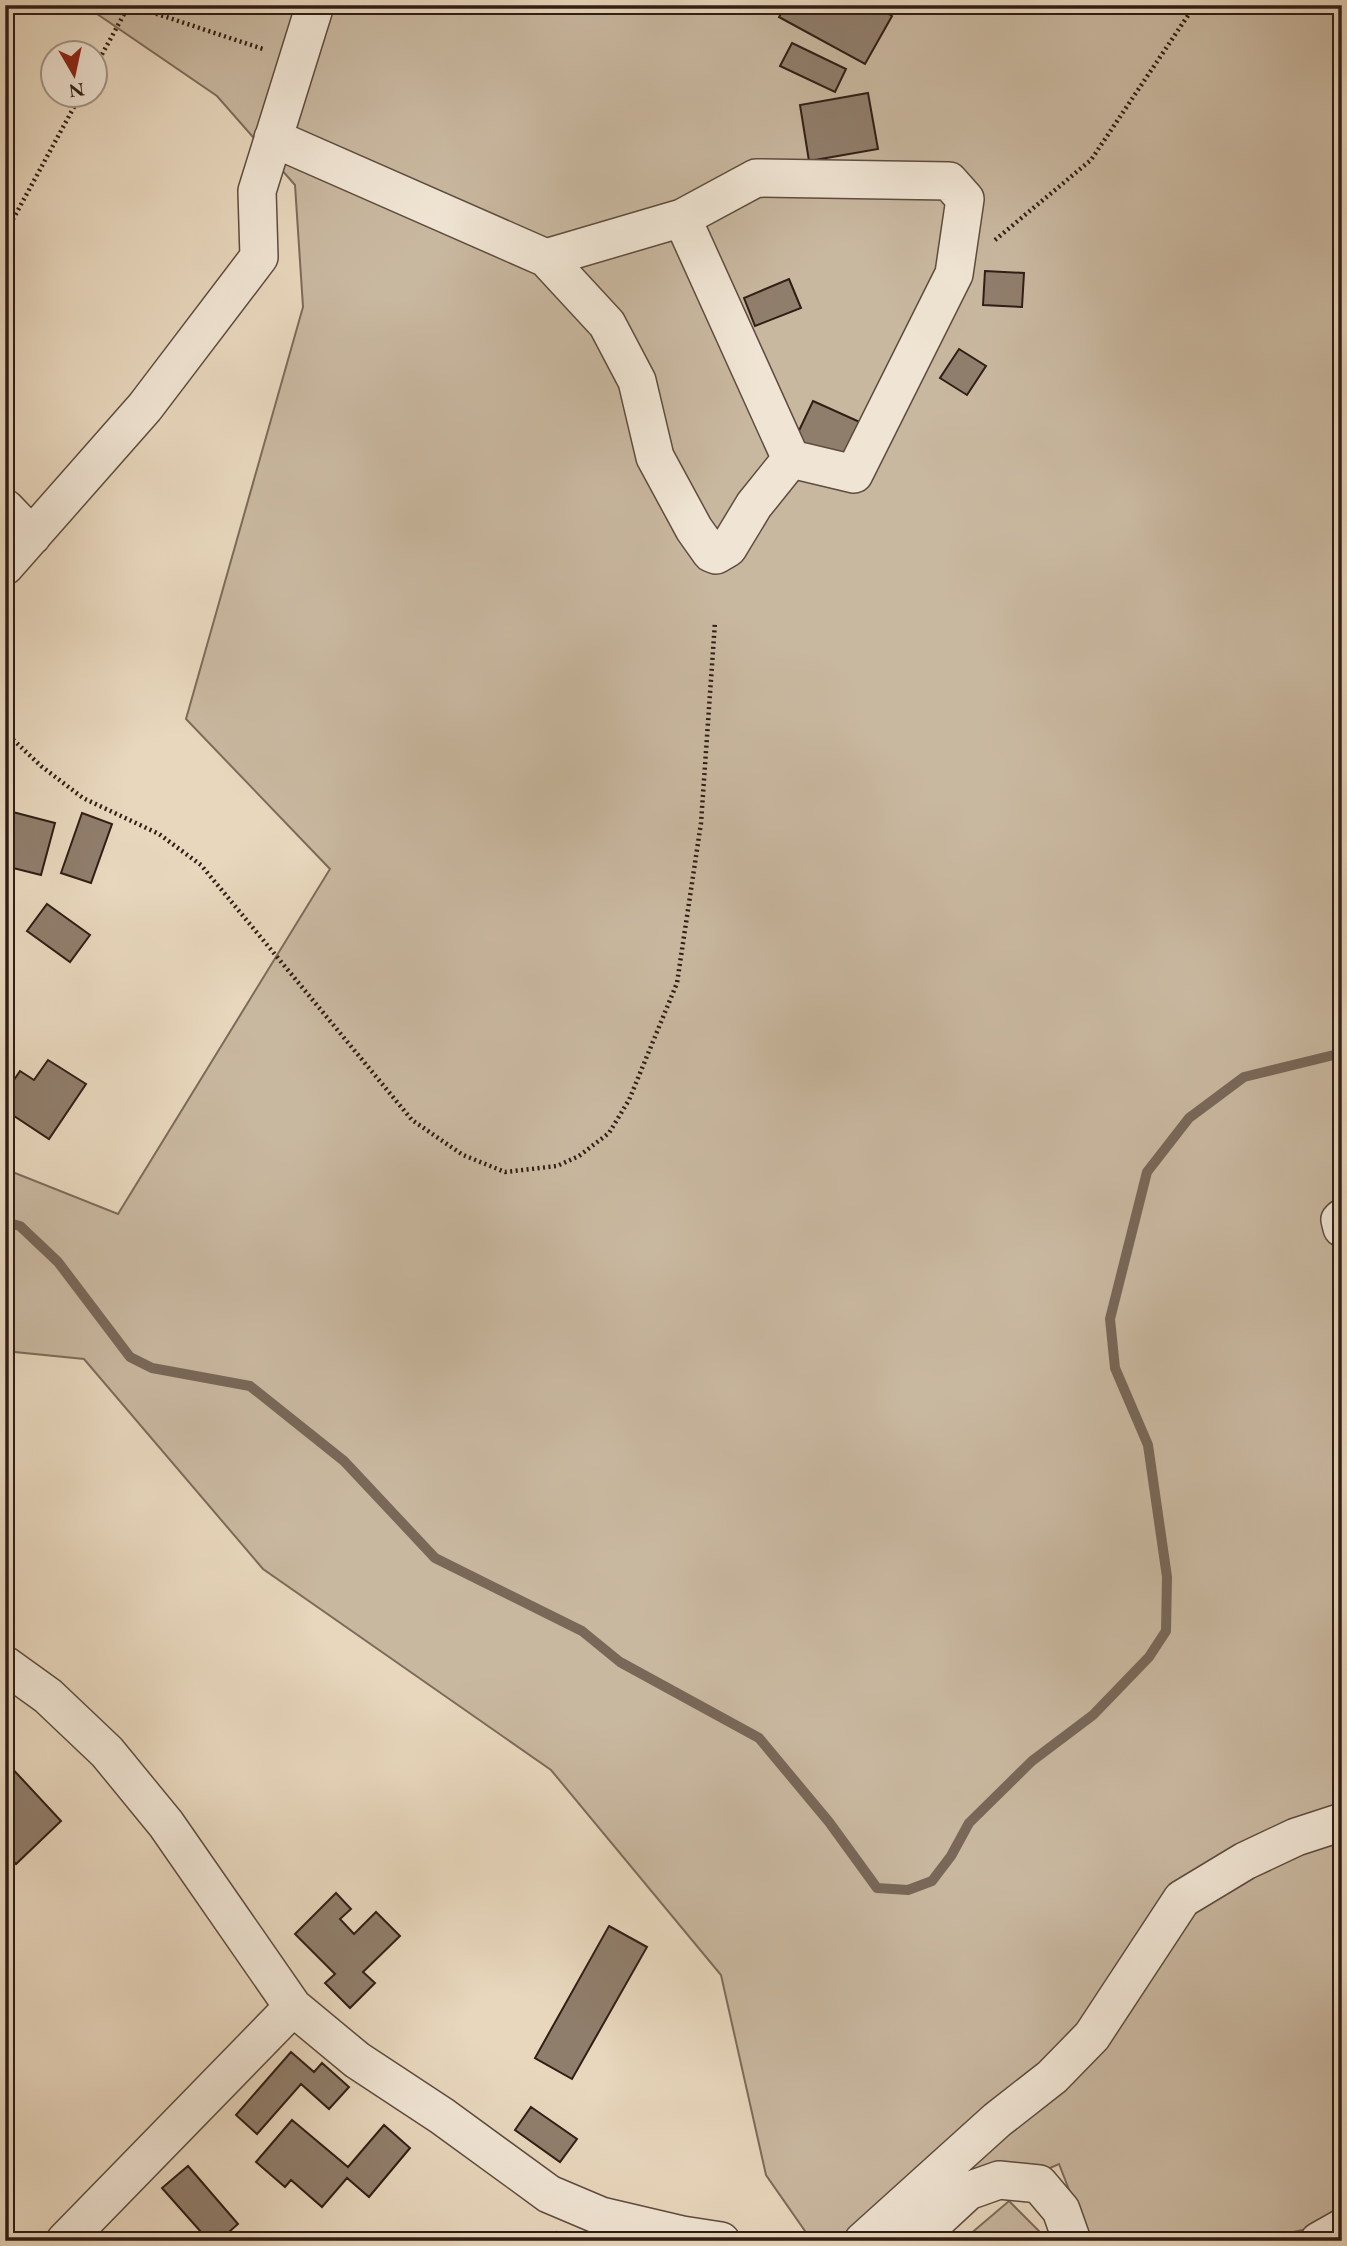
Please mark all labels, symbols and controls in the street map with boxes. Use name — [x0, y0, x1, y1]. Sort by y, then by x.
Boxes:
north arrow — [38, 38, 108, 108]
text: N — [66, 77, 86, 104]

